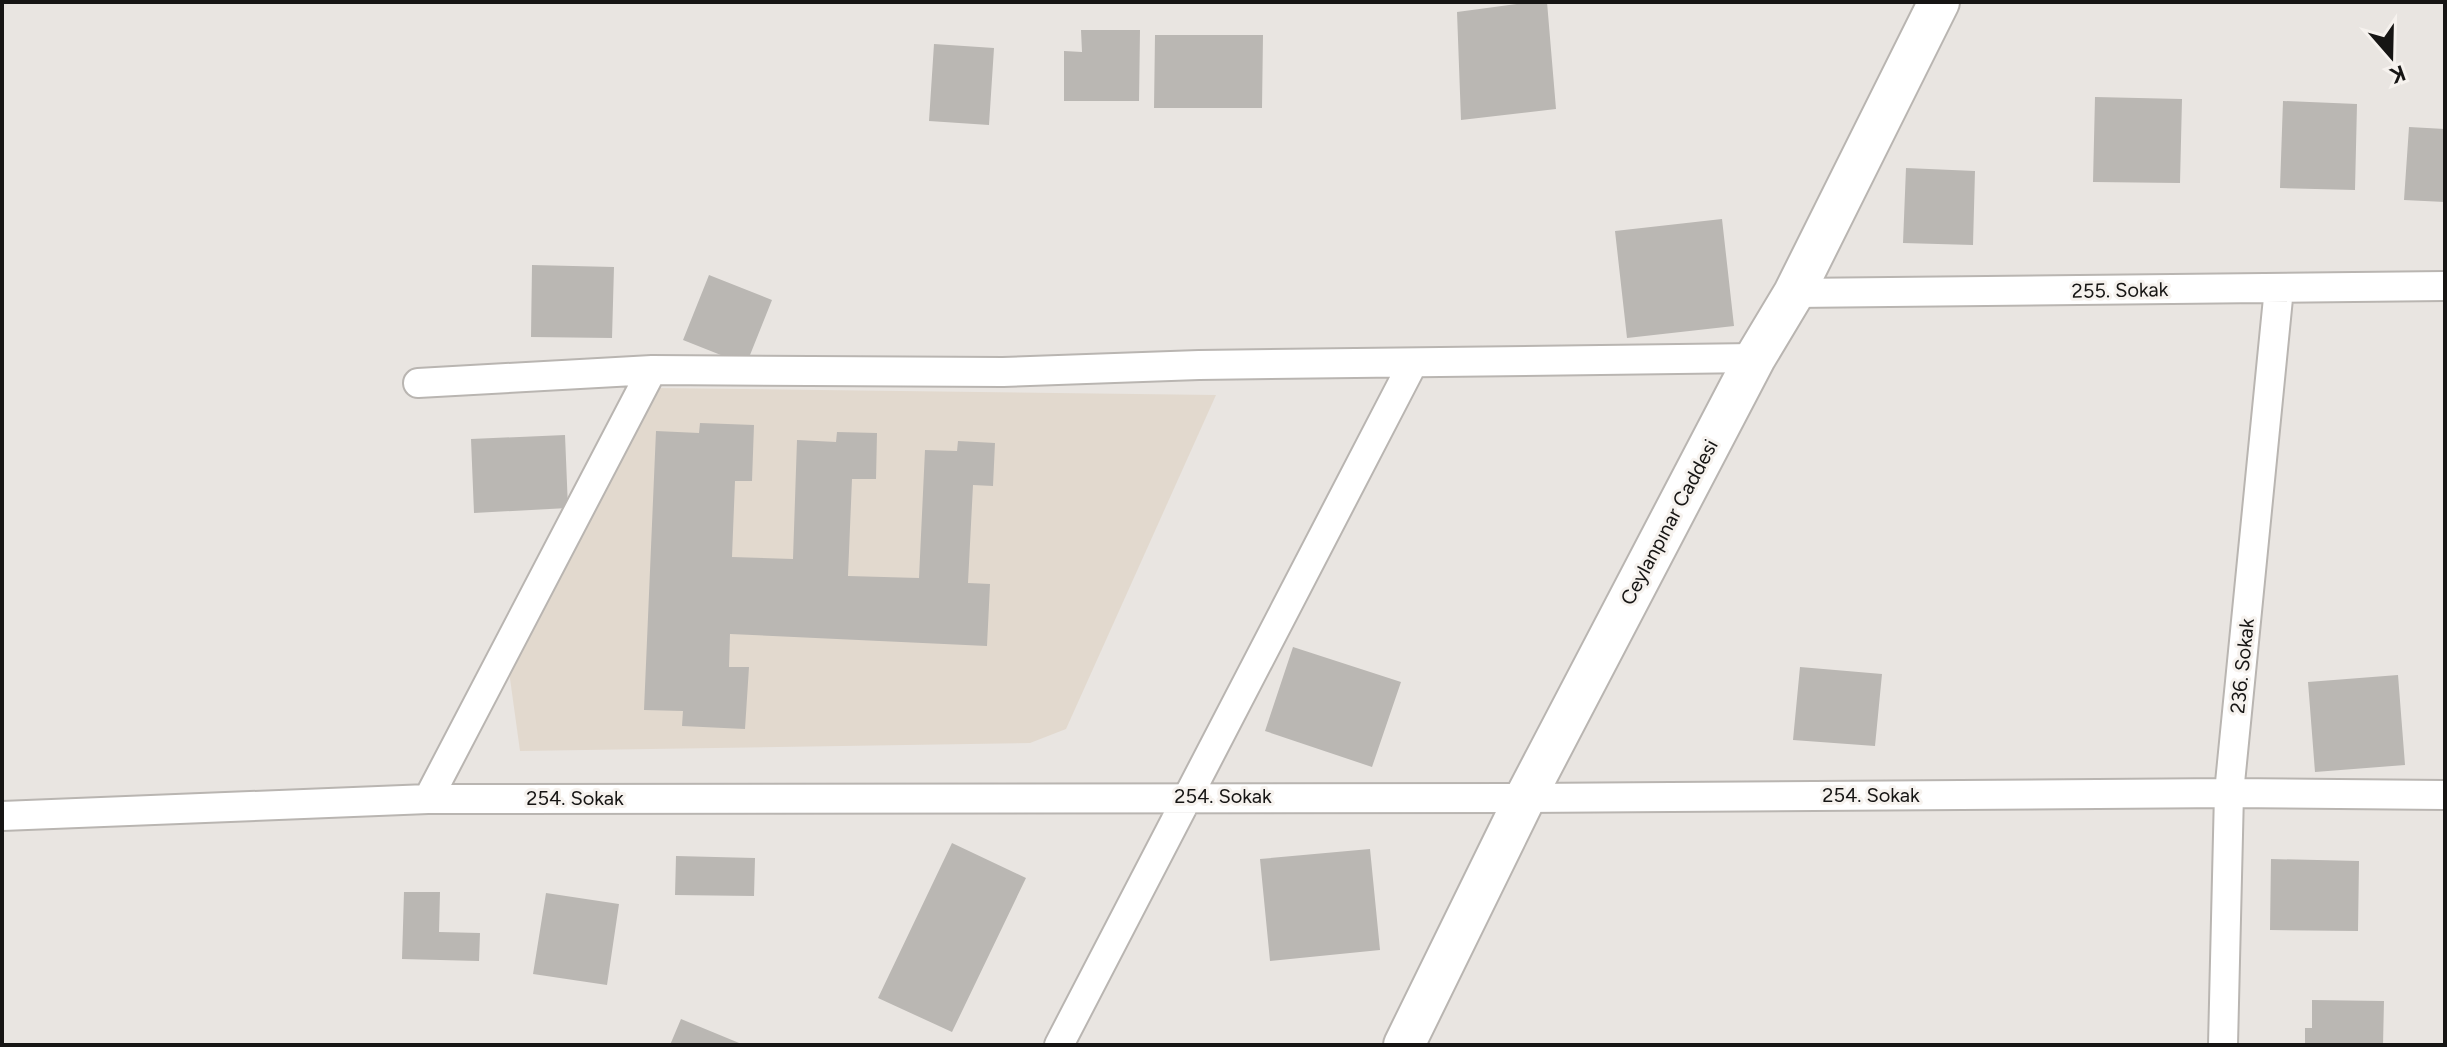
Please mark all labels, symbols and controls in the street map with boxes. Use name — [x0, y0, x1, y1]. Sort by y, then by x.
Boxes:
north arrow — [2351, 16, 2431, 96]
text: K — [2386, 59, 2409, 90]
street label: 255. Sokak — [2072, 277, 2169, 303]
street label: Ceylanpınar Caddesi — [1615, 435, 1723, 609]
street label: 236. Sokak — [2225, 617, 2259, 715]
street label: 254. Sokak — [1822, 783, 1920, 807]
street label: 254. Sokak — [1174, 784, 1272, 808]
street label: 254. Sokak — [526, 786, 624, 810]

